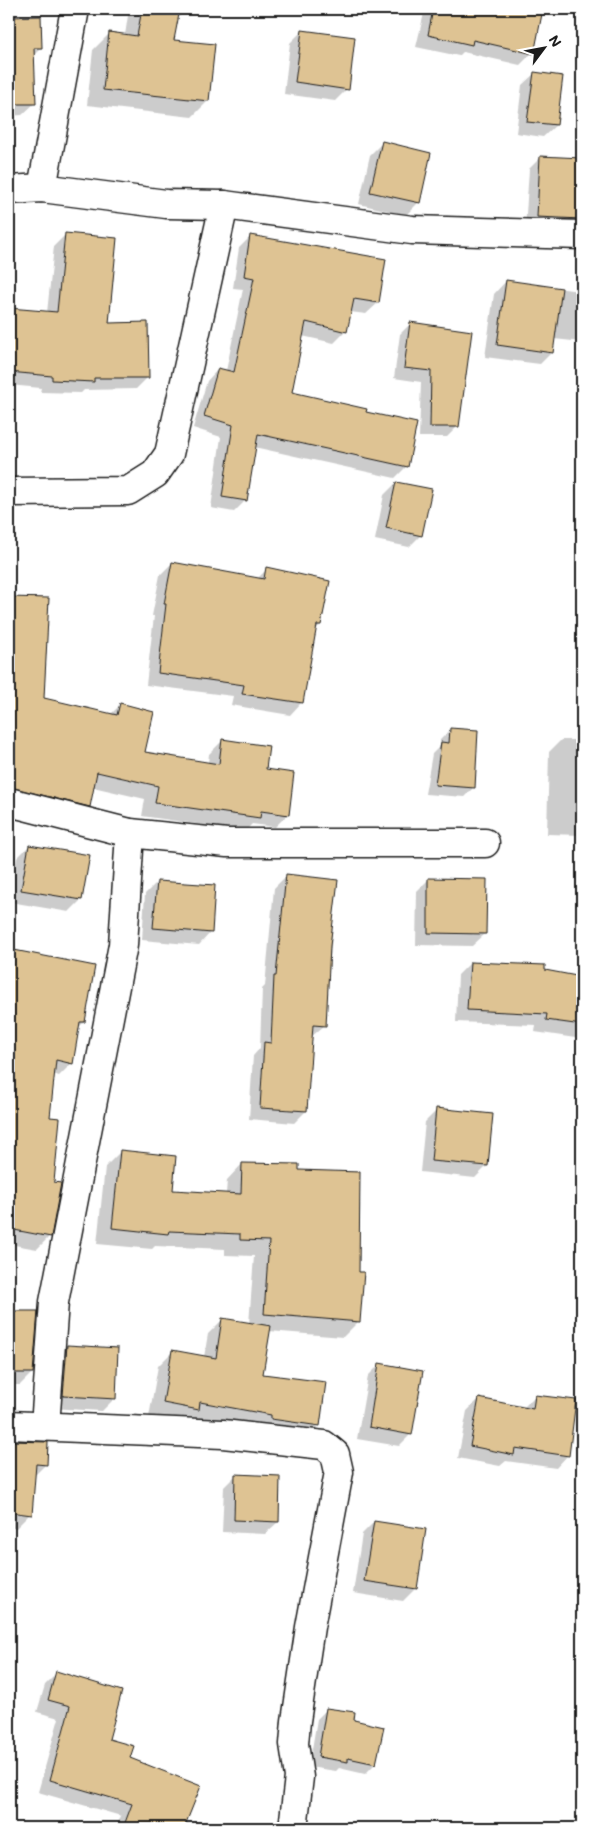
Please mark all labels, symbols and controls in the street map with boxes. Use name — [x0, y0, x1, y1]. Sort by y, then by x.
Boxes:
north arrow — [518, 22, 568, 72]
text: N — [545, 31, 566, 50]

